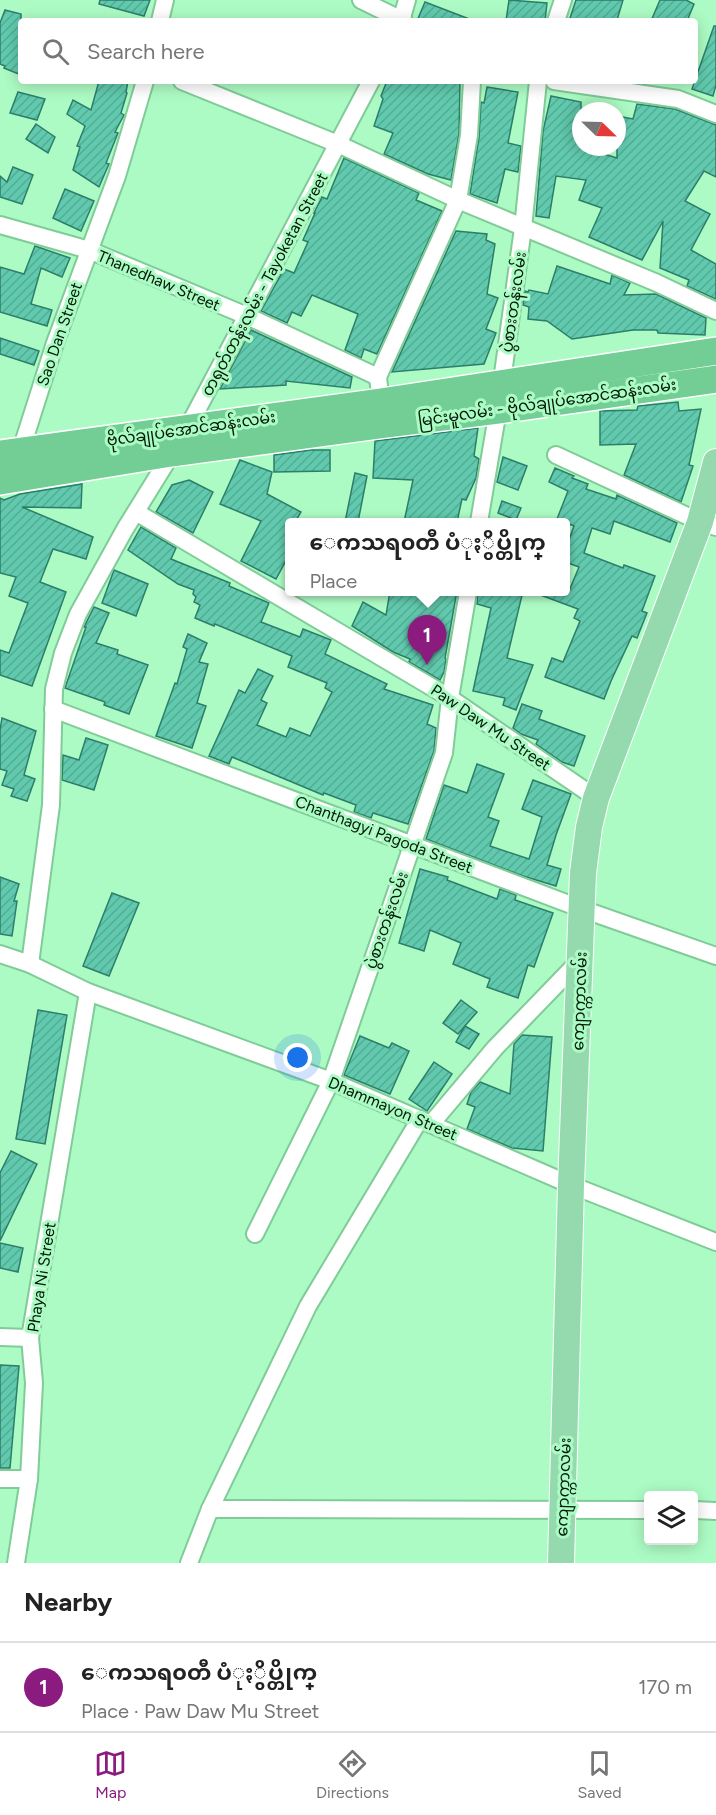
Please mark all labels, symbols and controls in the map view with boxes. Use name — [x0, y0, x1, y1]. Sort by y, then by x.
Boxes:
search box — [18, 18, 698, 84]
icon: search — [39, 35, 72, 68]
text: Search here — [87, 38, 205, 65]
north arrow — [572, 102, 626, 156]
street label: တရုတ်တန်းလမ်း - Tayoketan Street — [196, 168, 336, 401]
street label: Thanedhaw Street — [95, 246, 223, 315]
street label: ပွဲစားတန်းလမ်း — [495, 250, 534, 354]
street label: Sao Dan Street — [33, 280, 86, 388]
street label: မြင်းမူလမ်း - ဗိုလ်ချုပ်အောင်ဆန်းလမ်း — [416, 373, 678, 435]
street label: ဗိုလ်ချုပ်အောင်ဆန်းလမ်း — [105, 405, 277, 455]
popup — [285, 518, 570, 596]
text: ေကသရ၀တီ ပံုႏွိပ္တိုက္ — [309, 529, 546, 556]
text: Place — [309, 569, 357, 593]
pin: 1 — [408, 616, 446, 665]
street label: Paw Daw Mu Street — [427, 680, 554, 775]
street label: Chanthagyi Pagoda Street — [292, 792, 475, 877]
street label: ပွဲစားတန်းလမ်း — [359, 868, 416, 973]
street label: ကျောက္ကာလမ်း — [566, 951, 595, 1051]
your location — [283, 1043, 312, 1072]
street label: Dhammayon Street — [325, 1073, 460, 1144]
street label: Phaya Ni Street — [23, 1221, 60, 1334]
street label: ကျောက္ကာလမ်း — [550, 1437, 579, 1537]
map controls — [644, 1491, 698, 1545]
button: layers — [644, 1491, 698, 1545]
text: Nearby — [24, 1586, 112, 1618]
text: ေကသရ၀တီ ပံုႏွိပ္တိုက္ — [81, 1659, 317, 1686]
text: 1 — [39, 1675, 48, 1699]
text: 170 m — [638, 1675, 692, 1699]
text: Place · Paw Daw Mu Street — [81, 1699, 319, 1723]
tab: Map — [94, 1747, 127, 1802]
tab: Directions — [316, 1747, 389, 1802]
tab: Saved — [578, 1747, 622, 1802]

